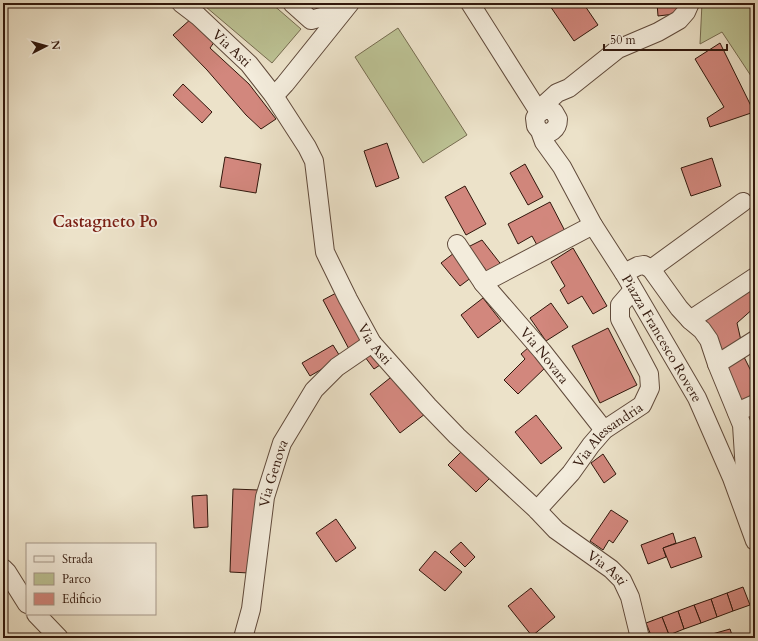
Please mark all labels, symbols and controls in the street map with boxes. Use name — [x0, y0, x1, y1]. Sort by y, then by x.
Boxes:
street label: Via Asti — [208, 25, 255, 71]
north arrow — [26, 26, 66, 66]
scale bar — [604, 26, 727, 52]
text: 50 m — [610, 32, 637, 48]
text: N — [47, 39, 63, 51]
district label: Castagneto Po — [52, 211, 158, 233]
street label: Piazza Francesco Rovere — [617, 271, 707, 405]
street label: Via Asti — [353, 320, 396, 369]
street label: Via Novara — [516, 323, 573, 388]
street label: Via Alessandria — [569, 398, 647, 472]
street label: Via Genova — [255, 435, 292, 508]
legend — [26, 543, 156, 615]
street label: Via Asti — [583, 546, 632, 588]
text: Strada — [62, 551, 94, 567]
text: Parco — [62, 571, 91, 587]
text: Edificio — [62, 591, 102, 607]

